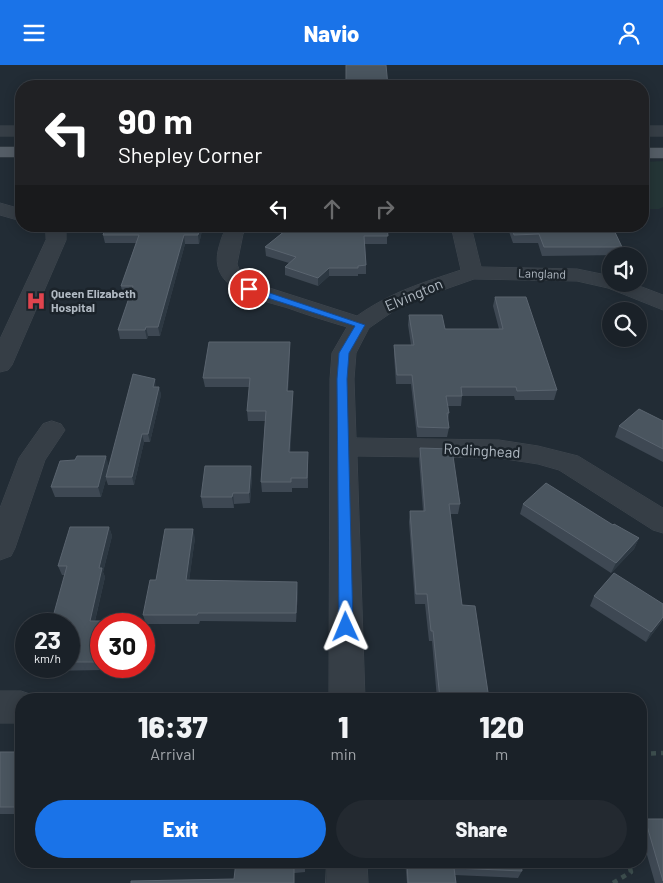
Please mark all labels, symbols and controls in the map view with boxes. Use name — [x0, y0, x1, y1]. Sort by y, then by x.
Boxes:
icon: menu — [20, 19, 48, 47]
icon: person — [615, 19, 643, 47]
text: Navio — [304, 20, 359, 46]
text: 90 m — [118, 99, 193, 141]
icon: left — [35, 100, 100, 165]
text: Shepley Corner — [118, 141, 262, 167]
icon: left — [265, 195, 293, 223]
icon: ahead — [318, 195, 346, 223]
icon: right — [371, 195, 399, 223]
map controls — [602, 247, 647, 347]
button: sound — [602, 247, 647, 292]
street label: Langland — [518, 265, 566, 281]
pin — [228, 268, 270, 310]
street label: Elvington — [382, 274, 445, 314]
icon: arrive — [235, 275, 263, 303]
place label: Queen Elizabeth Hospital — [51, 286, 136, 314]
hospital icon: Queen Elizabeth Hospital — [25, 290, 47, 312]
button: search — [602, 302, 647, 347]
street label: Rodinghead — [443, 439, 521, 461]
position arrow — [319, 600, 371, 652]
speed limit sign: 30 — [90, 613, 155, 678]
text: 23 — [34, 624, 61, 654]
text: km/h — [34, 651, 61, 665]
text: 16:37 — [138, 708, 208, 744]
text: 1 — [338, 708, 349, 744]
text: 120 — [479, 708, 524, 744]
text: Arrival — [150, 744, 195, 763]
text: min — [330, 744, 356, 763]
text: m — [495, 744, 508, 763]
button: Exit — [35, 800, 326, 858]
button: Share — [336, 800, 627, 858]

